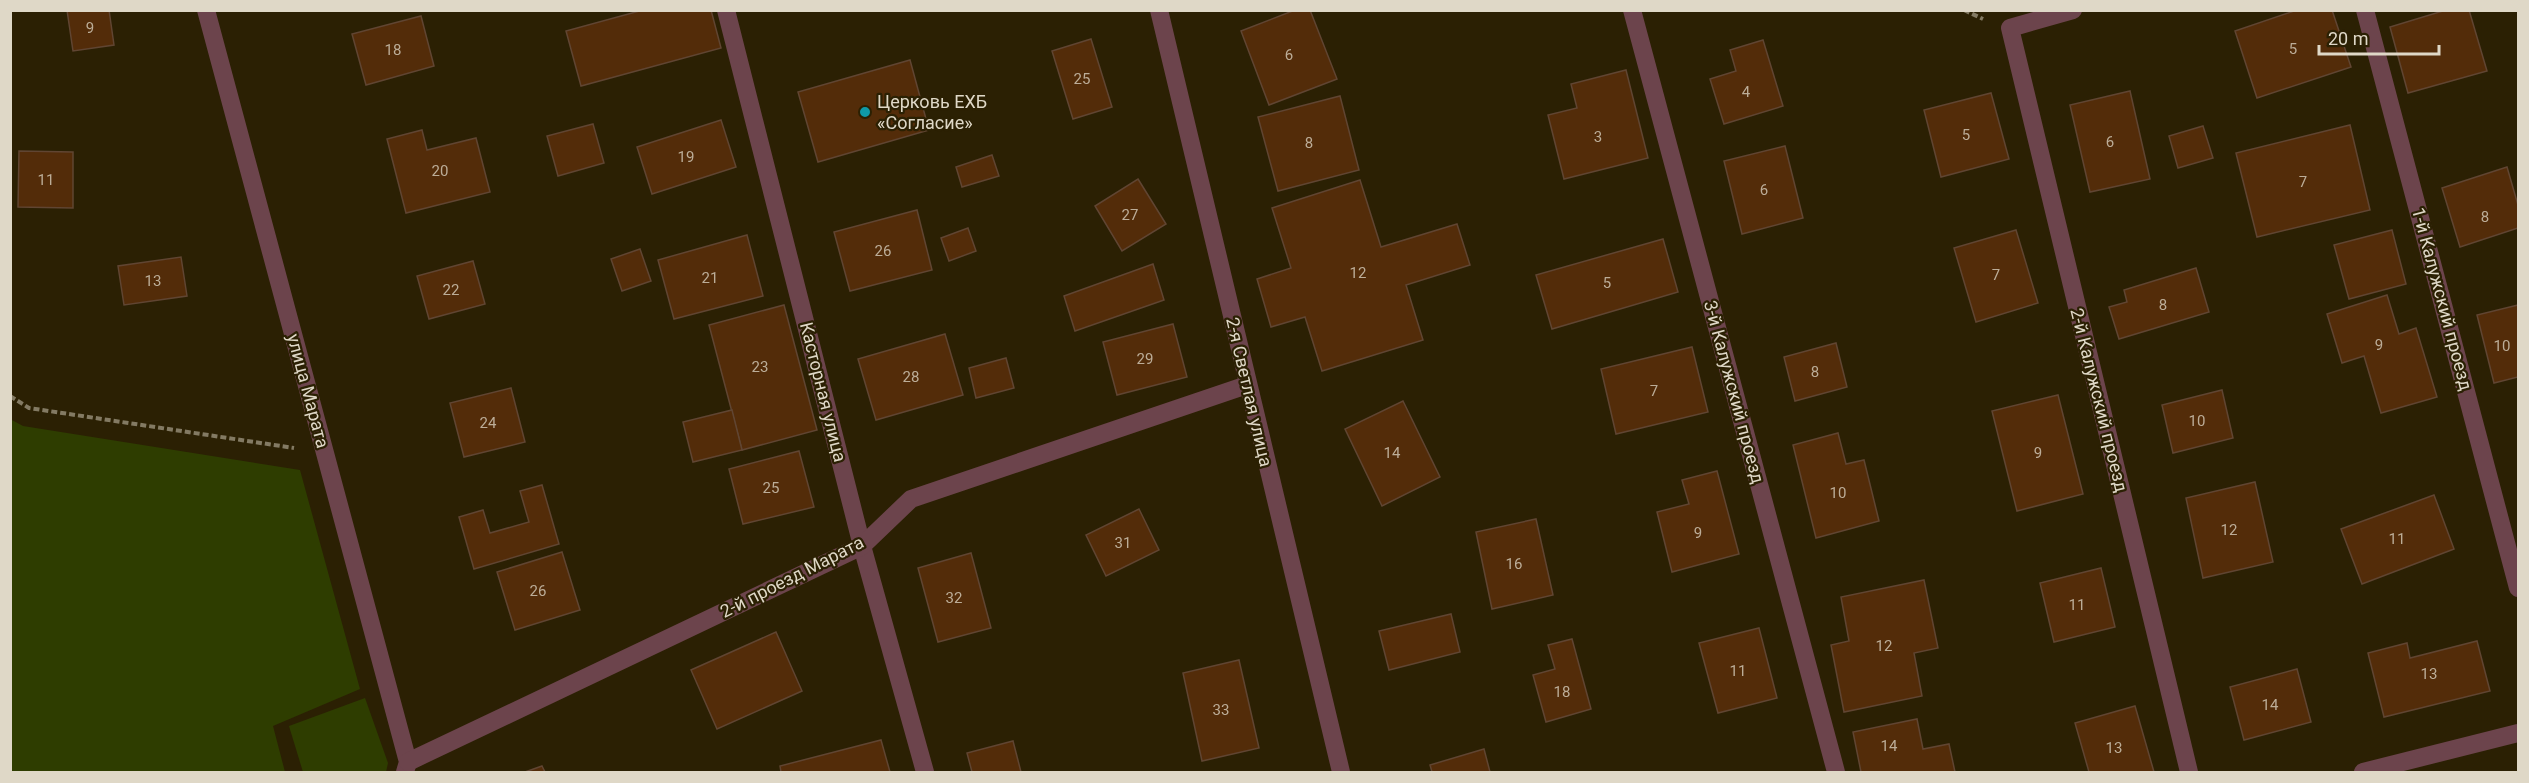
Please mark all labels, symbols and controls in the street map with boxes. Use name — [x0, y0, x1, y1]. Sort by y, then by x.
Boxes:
scale bar — [2319, 18, 2439, 56]
house number: 9 — [86, 19, 94, 37]
text: 20 m — [2328, 28, 2368, 49]
house number: 5 — [2289, 40, 2297, 58]
house number: 18 — [385, 41, 401, 59]
house number: 6 — [1285, 46, 1293, 64]
house number: 25 — [1074, 70, 1090, 88]
house number: 4 — [1742, 83, 1751, 101]
place label: Церковь ЕХБ «Согласие» — [877, 91, 987, 133]
marker: Церковь ЕХБ «Согласие» — [858, 105, 872, 119]
house number: 5 — [1962, 126, 1970, 144]
house number: 3 — [1594, 128, 1602, 146]
house number: 6 — [2106, 133, 2114, 151]
house number: 8 — [1305, 134, 1313, 152]
house number: 19 — [678, 148, 694, 166]
house number: 20 — [432, 162, 448, 180]
house number: 11 — [38, 171, 54, 189]
house number: 7 — [2299, 173, 2307, 191]
house number: 6 — [1760, 181, 1768, 199]
street label: 1-й Калужский проезд — [2408, 205, 2477, 393]
house number: 27 — [1122, 206, 1138, 224]
house number: 8 — [2481, 208, 2489, 226]
house number: 26 — [875, 242, 891, 260]
house number: 12 — [1350, 264, 1366, 282]
house number: 7 — [1992, 266, 2000, 284]
house number: 21 — [702, 269, 718, 287]
house number: 13 — [145, 272, 161, 290]
house number: 5 — [1603, 274, 1611, 292]
house number: 22 — [443, 281, 459, 299]
house number: 8 — [2159, 296, 2167, 314]
street label: 3-й Калужский проезд — [1700, 298, 1769, 486]
street label: 2-й Калужский проезд — [2066, 306, 2133, 494]
street label: 2-я Светлая улица — [1222, 315, 1277, 469]
street label: Касторная улица — [796, 320, 851, 464]
street label: улица Марата — [283, 331, 334, 450]
house number: 9 — [2375, 336, 2383, 354]
house number: 10 — [2494, 337, 2510, 355]
house number: 29 — [1137, 350, 1153, 368]
house number: 23 — [752, 358, 768, 376]
house number: 8 — [1811, 363, 1819, 381]
house number: 28 — [903, 368, 919, 386]
house number: 7 — [1650, 382, 1658, 400]
house number: 10 — [2189, 412, 2205, 430]
house number: 24 — [480, 414, 497, 432]
house number: 14 — [1384, 444, 1401, 462]
house number: 9 — [2034, 444, 2042, 462]
house number: 25 — [763, 479, 779, 497]
house number: 10 — [1830, 484, 1846, 502]
house number: 12 — [2221, 521, 2237, 539]
house number: 9 — [1694, 524, 1702, 542]
house number: 11 — [2389, 530, 2405, 548]
street label: 2-й проезд Марата — [716, 531, 867, 622]
house number: 31 — [1115, 534, 1131, 552]
house number: 16 — [1506, 555, 1522, 573]
house number: 26 — [530, 582, 546, 600]
house number: 32 — [946, 589, 962, 607]
house number: 11 — [2069, 596, 2085, 614]
house number: 12 — [1876, 637, 1892, 655]
house number: 11 — [1730, 662, 1746, 680]
house number: 13 — [2421, 665, 2437, 683]
house number: 18 — [1554, 683, 1570, 701]
house number: 14 — [2262, 696, 2279, 714]
house number: 33 — [1213, 701, 1229, 719]
house number: 14 — [1881, 737, 1898, 755]
house number: 13 — [2106, 739, 2122, 757]

